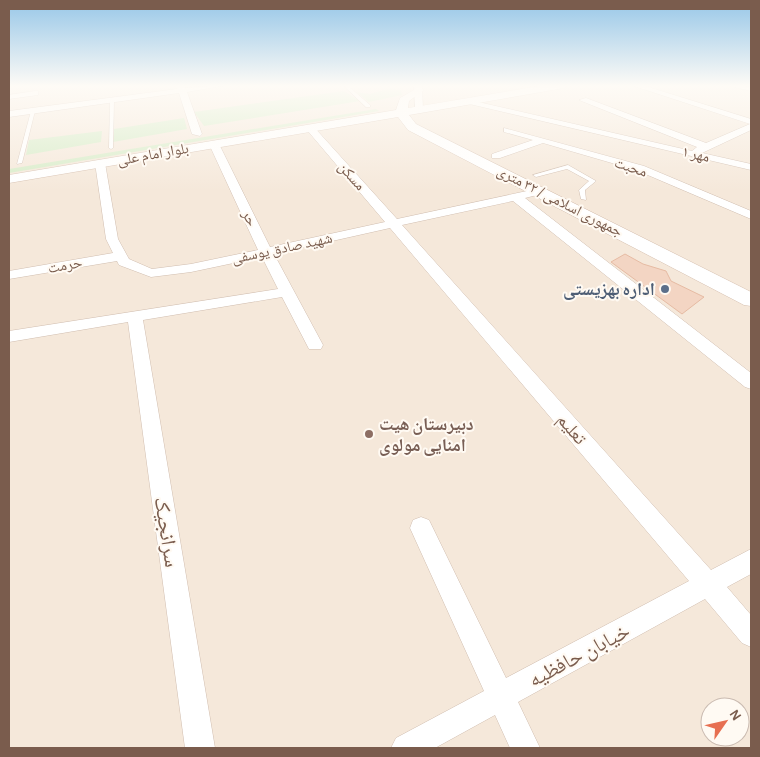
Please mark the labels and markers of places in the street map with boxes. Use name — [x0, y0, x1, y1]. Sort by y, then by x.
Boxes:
place label: اداره بهزیستی — [563, 281, 655, 300]
marker: اداره بهزیستی — [659, 283, 671, 295]
place label: دبیرستان هیت امنایی مولوی — [379, 416, 474, 456]
marker: دبیرستان هیت امنایی مولوی — [363, 428, 375, 440]

